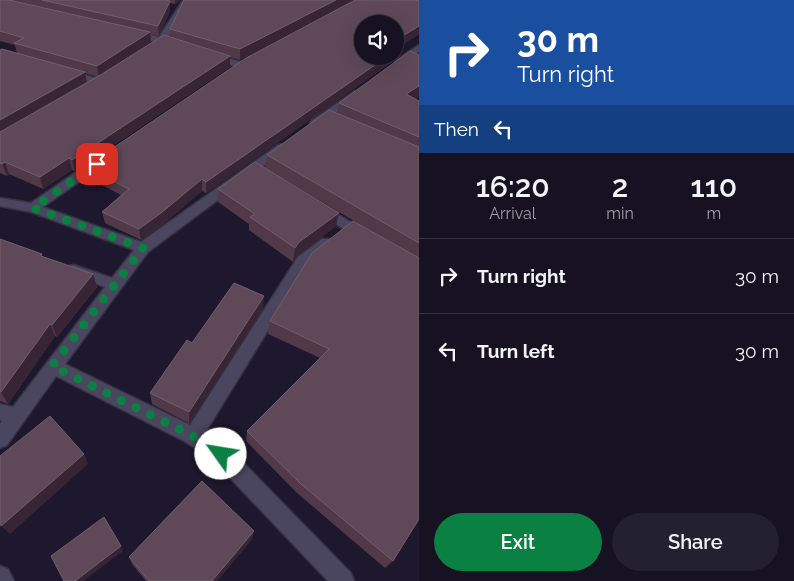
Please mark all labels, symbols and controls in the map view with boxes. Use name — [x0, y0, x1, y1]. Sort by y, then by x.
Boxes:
map controls — [354, 15, 404, 65]
button: sound — [354, 15, 404, 65]
text: 30 m — [517, 19, 599, 60]
icon: right — [434, 20, 499, 85]
text: Turn right — [517, 61, 614, 87]
icon: left — [489, 115, 517, 143]
text: Then — [434, 118, 479, 140]
pin — [76, 143, 118, 185]
icon: arrive — [83, 150, 111, 178]
text: 16:20 — [476, 169, 550, 204]
text: 2 — [612, 169, 628, 204]
text: 110 — [691, 169, 737, 204]
text: Arrival — [489, 204, 536, 223]
text: min — [606, 204, 634, 223]
text: m — [707, 204, 721, 223]
icon: right — [434, 262, 462, 290]
text: Turn right — [477, 265, 566, 287]
text: 30 m — [735, 265, 779, 287]
icon: left — [434, 337, 462, 365]
text: Turn left — [477, 340, 554, 362]
text: 30 m — [735, 340, 779, 362]
position arrow — [194, 427, 246, 479]
button: Exit — [434, 513, 602, 571]
button: Share — [612, 513, 779, 571]

